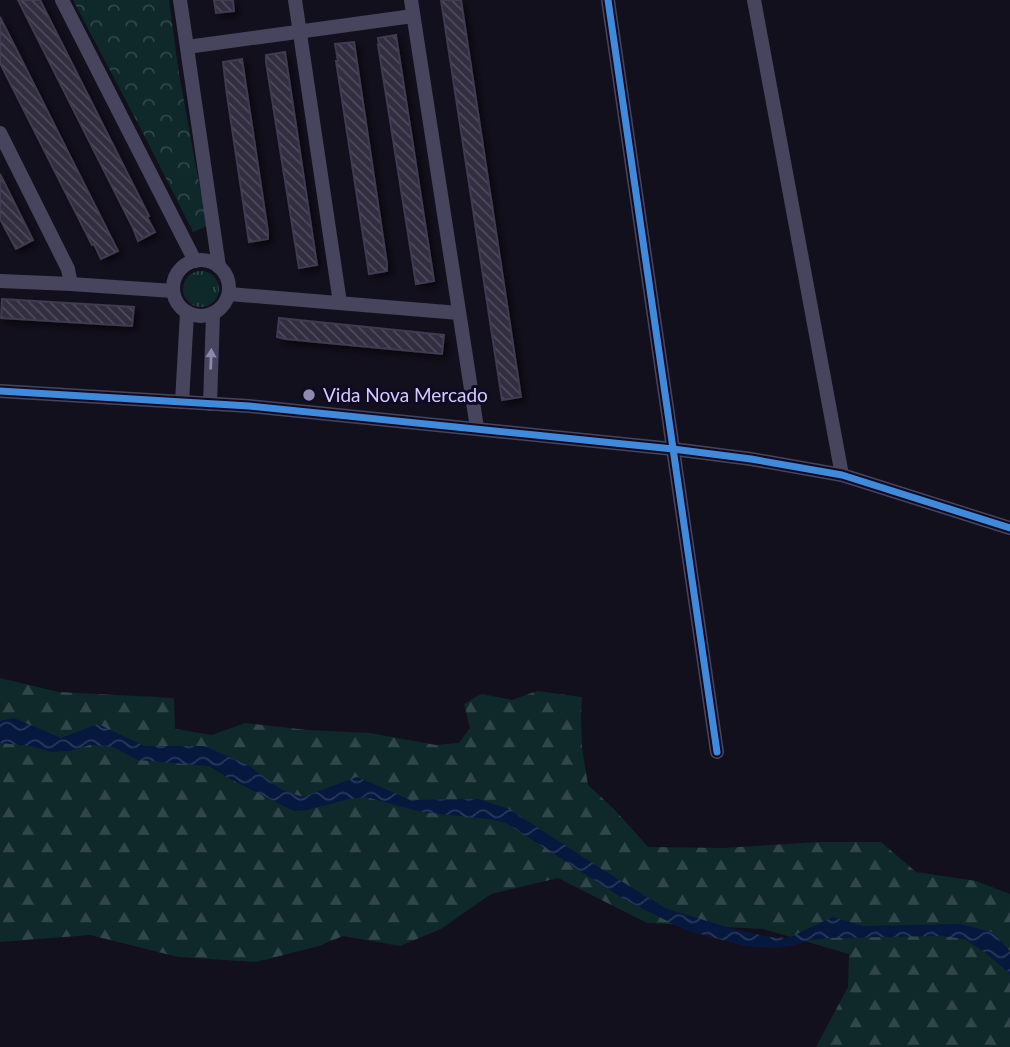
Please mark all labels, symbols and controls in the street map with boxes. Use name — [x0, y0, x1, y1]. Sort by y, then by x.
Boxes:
one-way arrow — [206, 348, 217, 370]
place label: Vida Nova Mercado — [323, 383, 488, 406]
marker: Vida Nova Mercado — [301, 387, 317, 403]

